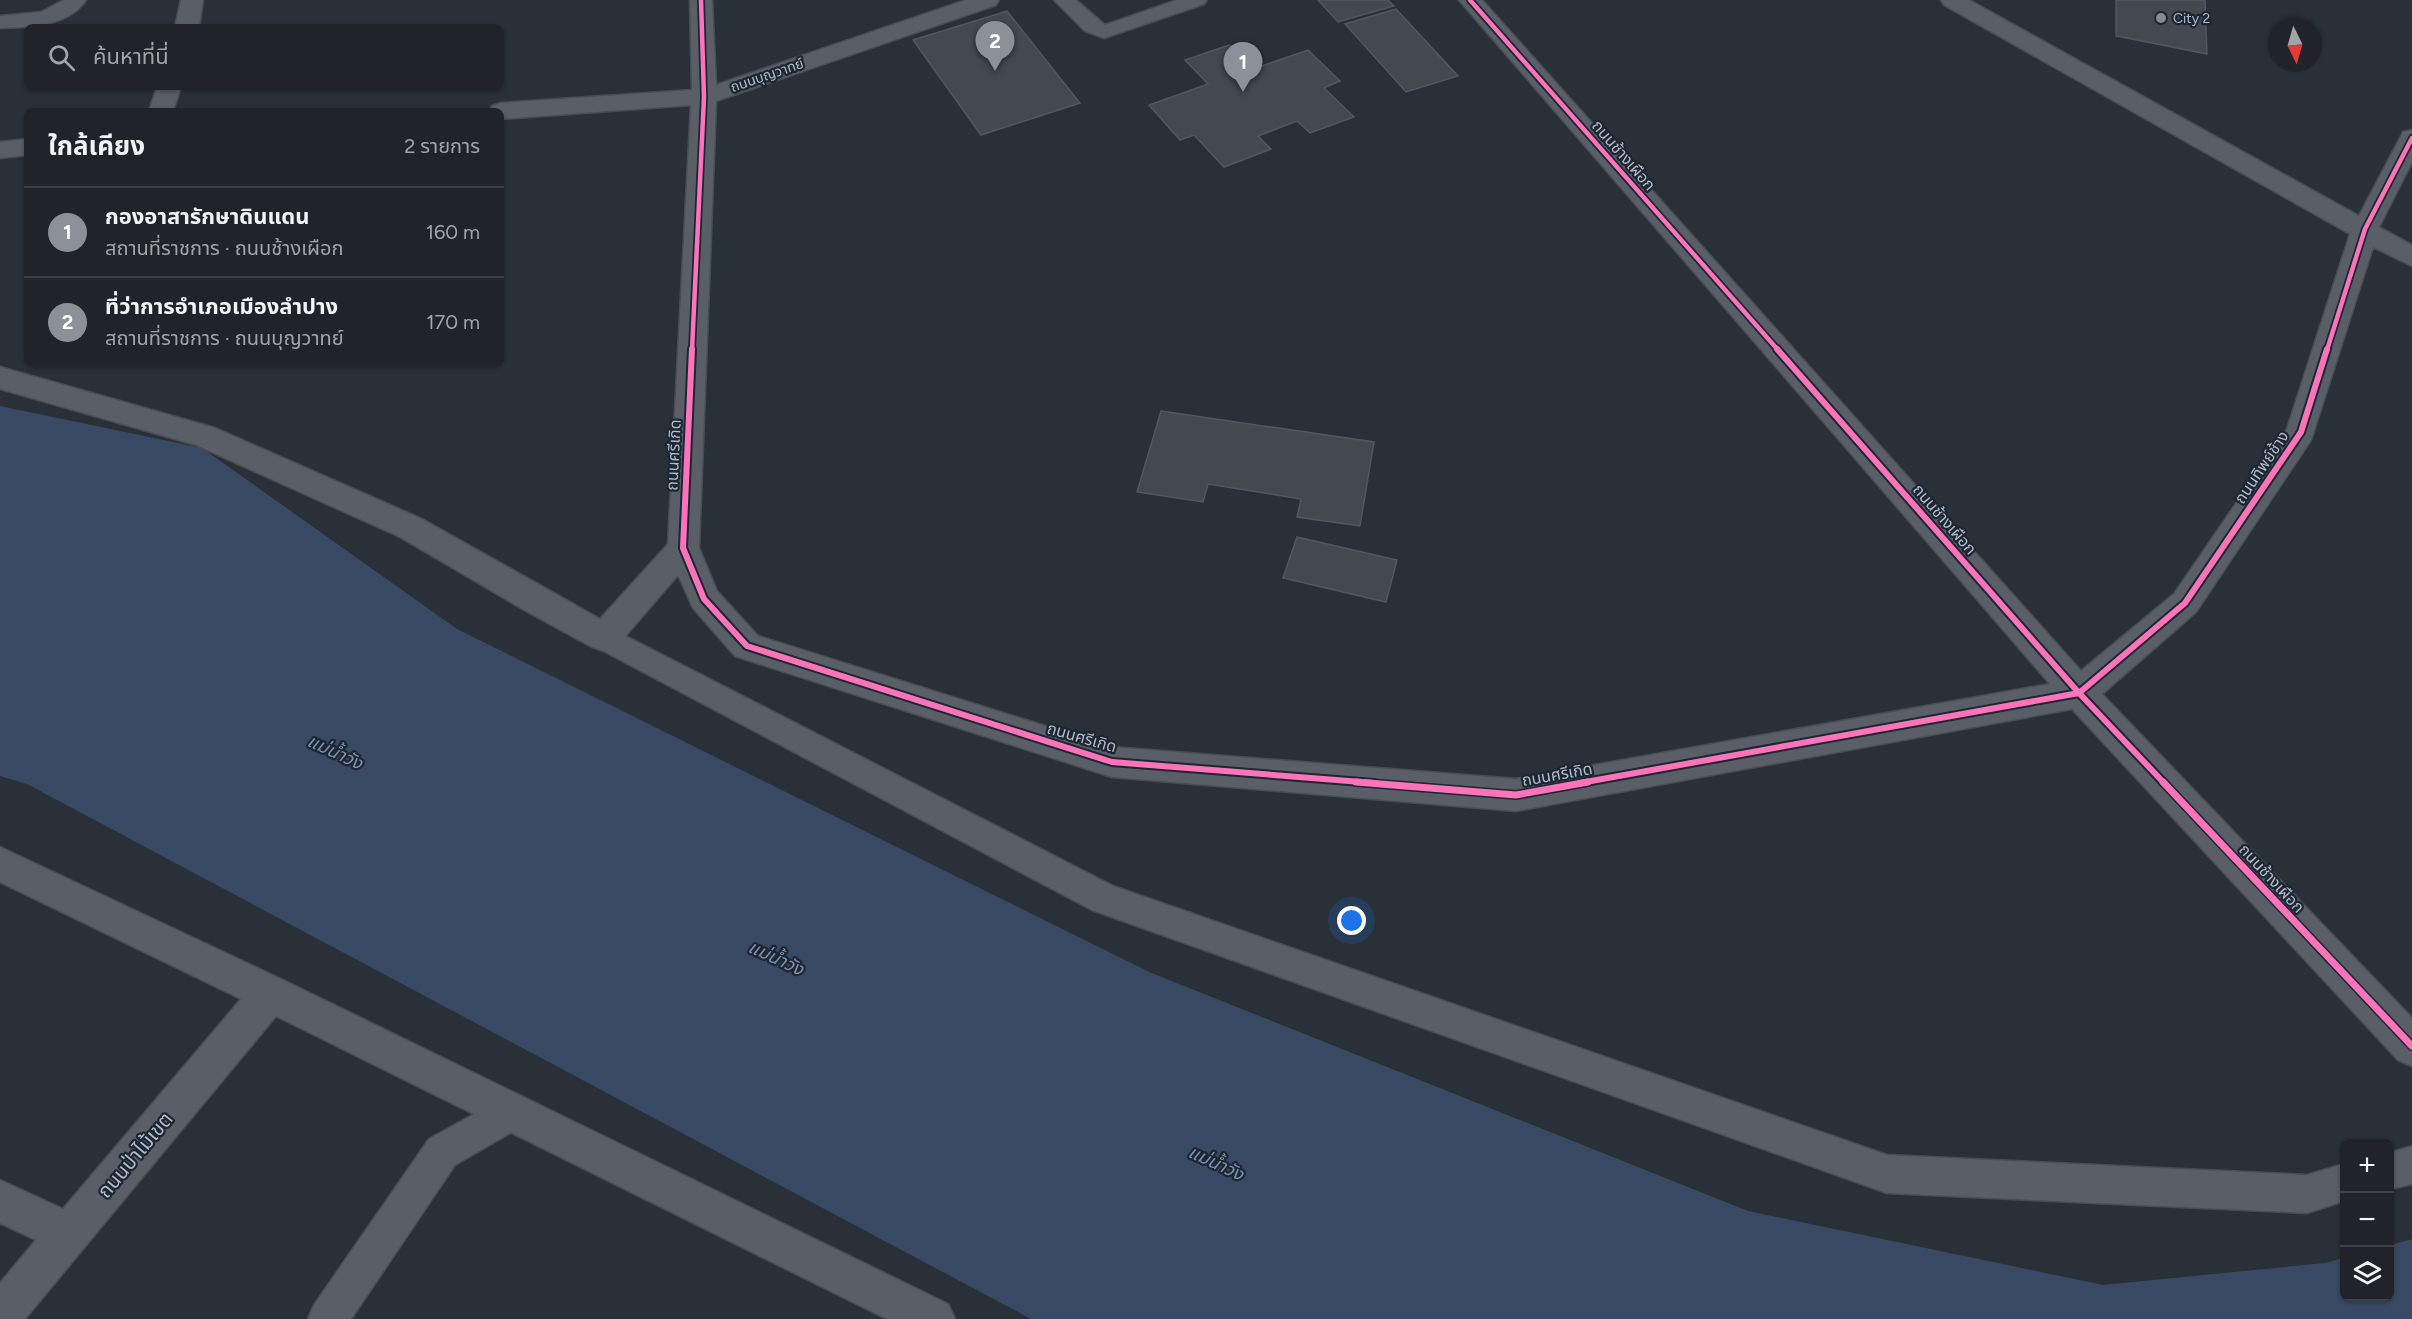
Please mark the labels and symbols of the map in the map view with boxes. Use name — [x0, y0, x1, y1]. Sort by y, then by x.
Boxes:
place label: City 2 — [2173, 10, 2210, 27]
marker: City 2 — [2154, 11, 2168, 25]
north arrow — [2268, 18, 2322, 72]
pin: 2 — [976, 22, 1014, 71]
pin: 1 — [1224, 42, 1262, 92]
street label: ถนนบุญวาทย์ — [728, 55, 806, 96]
street label: ถนนช้างเผือก — [1588, 116, 1659, 194]
street label: ถนนศรีเกิด — [662, 419, 685, 491]
street label: ถนนทิพย์ช้าง — [2230, 427, 2293, 507]
street label: ถนนช้างเผือก — [1909, 480, 1980, 558]
street label: ถนนศรีเกิด — [1045, 719, 1119, 756]
water label: แม่น้ำวัง — [304, 728, 368, 775]
street label: ถนนศรีเกิด — [1520, 759, 1594, 790]
street label: ถนนช้างเผือก — [2235, 840, 2308, 917]
your location — [1337, 906, 1366, 935]
water label: แม่น้ำวัง — [745, 934, 809, 981]
street label: ถนนป่าไม้เขต — [92, 1107, 178, 1203]
water label: แม่น้ำวัง — [1185, 1139, 1249, 1186]

